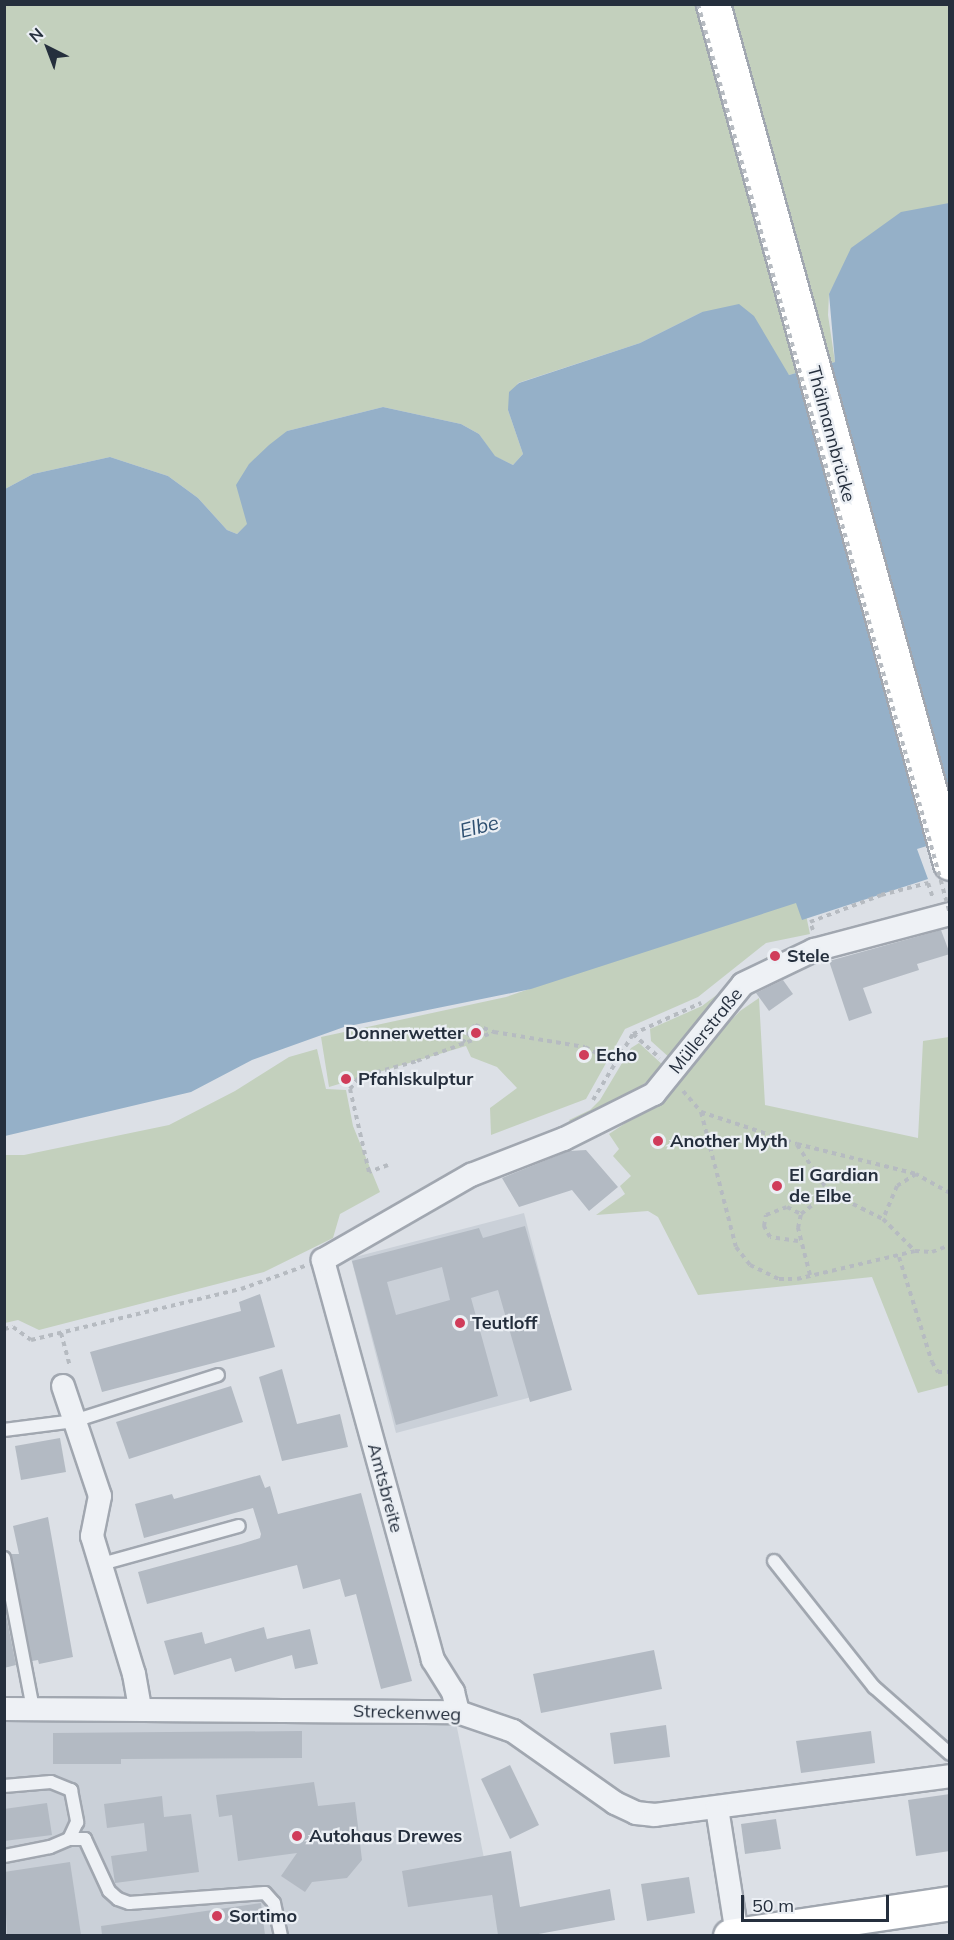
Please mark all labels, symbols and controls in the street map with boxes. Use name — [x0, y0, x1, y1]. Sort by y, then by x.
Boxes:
north arrow — [18, 18, 78, 78]
text: N — [25, 23, 47, 46]
street label: Thälmannbrücke — [802, 364, 860, 504]
water label: Elbe — [457, 810, 501, 842]
place label: Stele — [787, 945, 830, 967]
marker: Stele — [768, 949, 782, 963]
street label: Müllerstraße — [665, 984, 747, 1078]
place label: Donnerwetter — [345, 1022, 464, 1044]
marker: Donnerwetter — [469, 1026, 483, 1040]
place label: Echo — [596, 1044, 637, 1066]
marker: Echo — [577, 1048, 591, 1062]
place label: Pfahlskulptur — [358, 1068, 473, 1090]
marker: Pfahlskulptur — [339, 1072, 353, 1086]
place label: Another Myth — [670, 1130, 788, 1152]
marker: Another Myth — [651, 1134, 665, 1148]
place label: El Gardian de Elbe — [789, 1165, 879, 1208]
marker: El Gardian de Elbe — [770, 1179, 784, 1193]
place label: Teutloff — [472, 1312, 537, 1334]
marker: Teutloff — [453, 1316, 467, 1330]
street label: Amtsbreite — [363, 1441, 407, 1535]
street label: Streckenweg — [353, 1700, 461, 1726]
place label: Autohaus Drewes — [309, 1825, 462, 1847]
marker: Autohaus Drewes — [290, 1829, 304, 1843]
scale bar — [744, 1883, 892, 1921]
text: 50 m — [752, 1894, 794, 1917]
place label: Sortimo — [229, 1905, 297, 1927]
marker: Sortimo — [210, 1909, 224, 1923]

